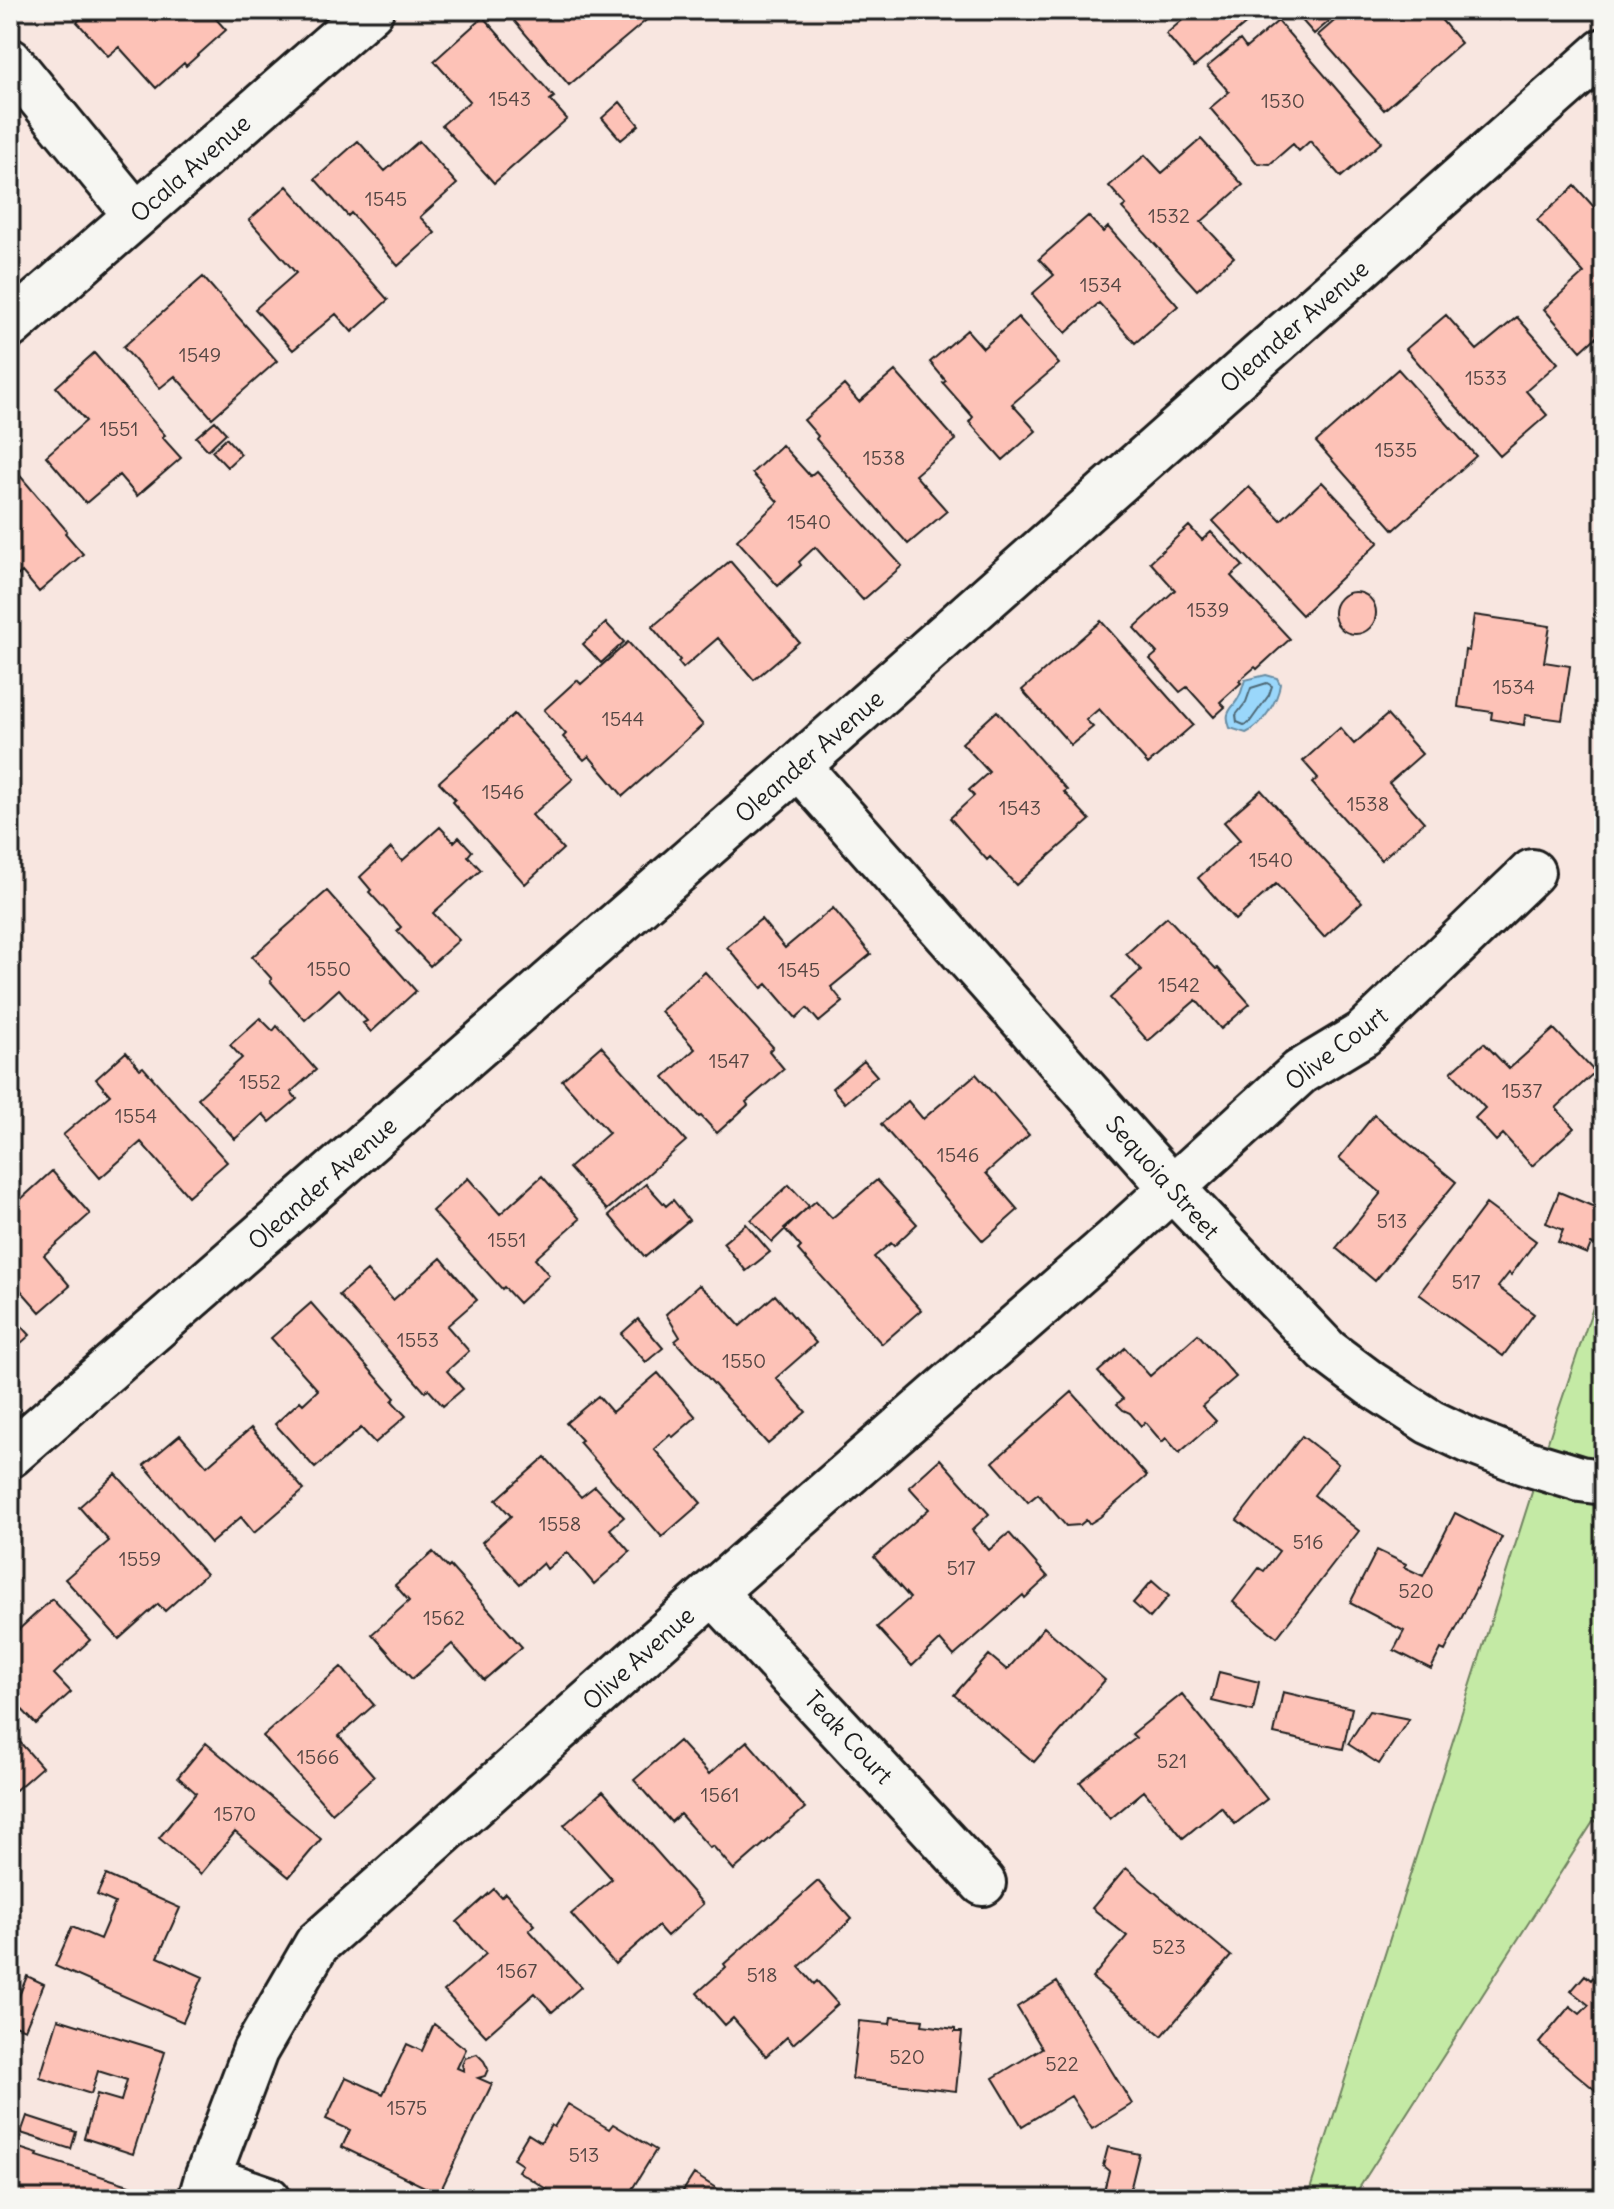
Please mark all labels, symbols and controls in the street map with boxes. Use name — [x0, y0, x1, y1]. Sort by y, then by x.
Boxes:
house number: 1543 — [489, 86, 531, 111]
house number: 1530 — [1261, 88, 1305, 113]
street label: Ocala Avenue — [124, 108, 256, 228]
house number: 1545 — [365, 186, 407, 211]
house number: 1532 — [1148, 203, 1190, 228]
street label: Oleander Avenue — [1213, 253, 1375, 399]
house number: 1534 — [1080, 272, 1122, 297]
house number: 1549 — [179, 342, 221, 367]
house number: 1533 — [1465, 365, 1507, 390]
house number: 1551 — [100, 416, 138, 441]
house number: 1535 — [1375, 437, 1417, 462]
house number: 1538 — [863, 445, 905, 470]
house number: 1540 — [787, 509, 831, 534]
house number: 1539 — [1187, 597, 1229, 622]
house number: 1534 — [1493, 674, 1535, 699]
street label: Oleander Avenue — [728, 683, 890, 829]
house number: 1544 — [602, 706, 644, 731]
house number: 1546 — [482, 779, 524, 804]
house number: 1538 — [1347, 791, 1389, 816]
house number: 1543 — [999, 795, 1041, 820]
house number: 1540 — [1249, 847, 1293, 872]
house number: 1550 — [307, 956, 351, 981]
house number: 1545 — [778, 957, 820, 982]
house number: 1542 — [1158, 972, 1200, 997]
street label: Olive Court — [1279, 1000, 1393, 1096]
house number: 1547 — [709, 1048, 749, 1073]
house number: 1552 — [239, 1069, 281, 1094]
house number: 1537 — [1502, 1078, 1542, 1103]
house number: 1554 — [115, 1103, 157, 1128]
street label: Sequoia Street — [1100, 1109, 1226, 1245]
street label: Oleander Avenue — [241, 1110, 403, 1256]
house number: 1546 — [937, 1142, 979, 1167]
house number: 513 — [1377, 1208, 1407, 1233]
house number: 1551 — [488, 1227, 526, 1252]
house number: 517 — [1451, 1269, 1481, 1294]
house number: 1553 — [397, 1327, 439, 1352]
house number: 1550 — [722, 1348, 766, 1373]
house number: 1558 — [539, 1511, 581, 1536]
house number: 516 — [1293, 1529, 1323, 1554]
house number: 1559 — [119, 1546, 161, 1571]
house number: 517 — [946, 1555, 976, 1580]
house number: 520 — [1398, 1578, 1434, 1603]
street label: Olive Avenue — [576, 1600, 700, 1716]
house number: 1562 — [423, 1605, 465, 1630]
street label: Teak Court — [798, 1684, 900, 1790]
house number: 1566 — [297, 1744, 339, 1769]
house number: 521 — [1157, 1748, 1187, 1773]
house number: 1561 — [701, 1782, 739, 1807]
house number: 1570 — [214, 1801, 256, 1826]
house number: 523 — [1152, 1934, 1186, 1959]
house number: 1567 — [497, 1958, 538, 1983]
house number: 518 — [747, 1962, 777, 1987]
house number: 520 — [889, 2044, 925, 2069]
house number: 522 — [1045, 2051, 1079, 2076]
house number: 1575 — [387, 2095, 427, 2120]
house number: 513 — [569, 2142, 599, 2167]

